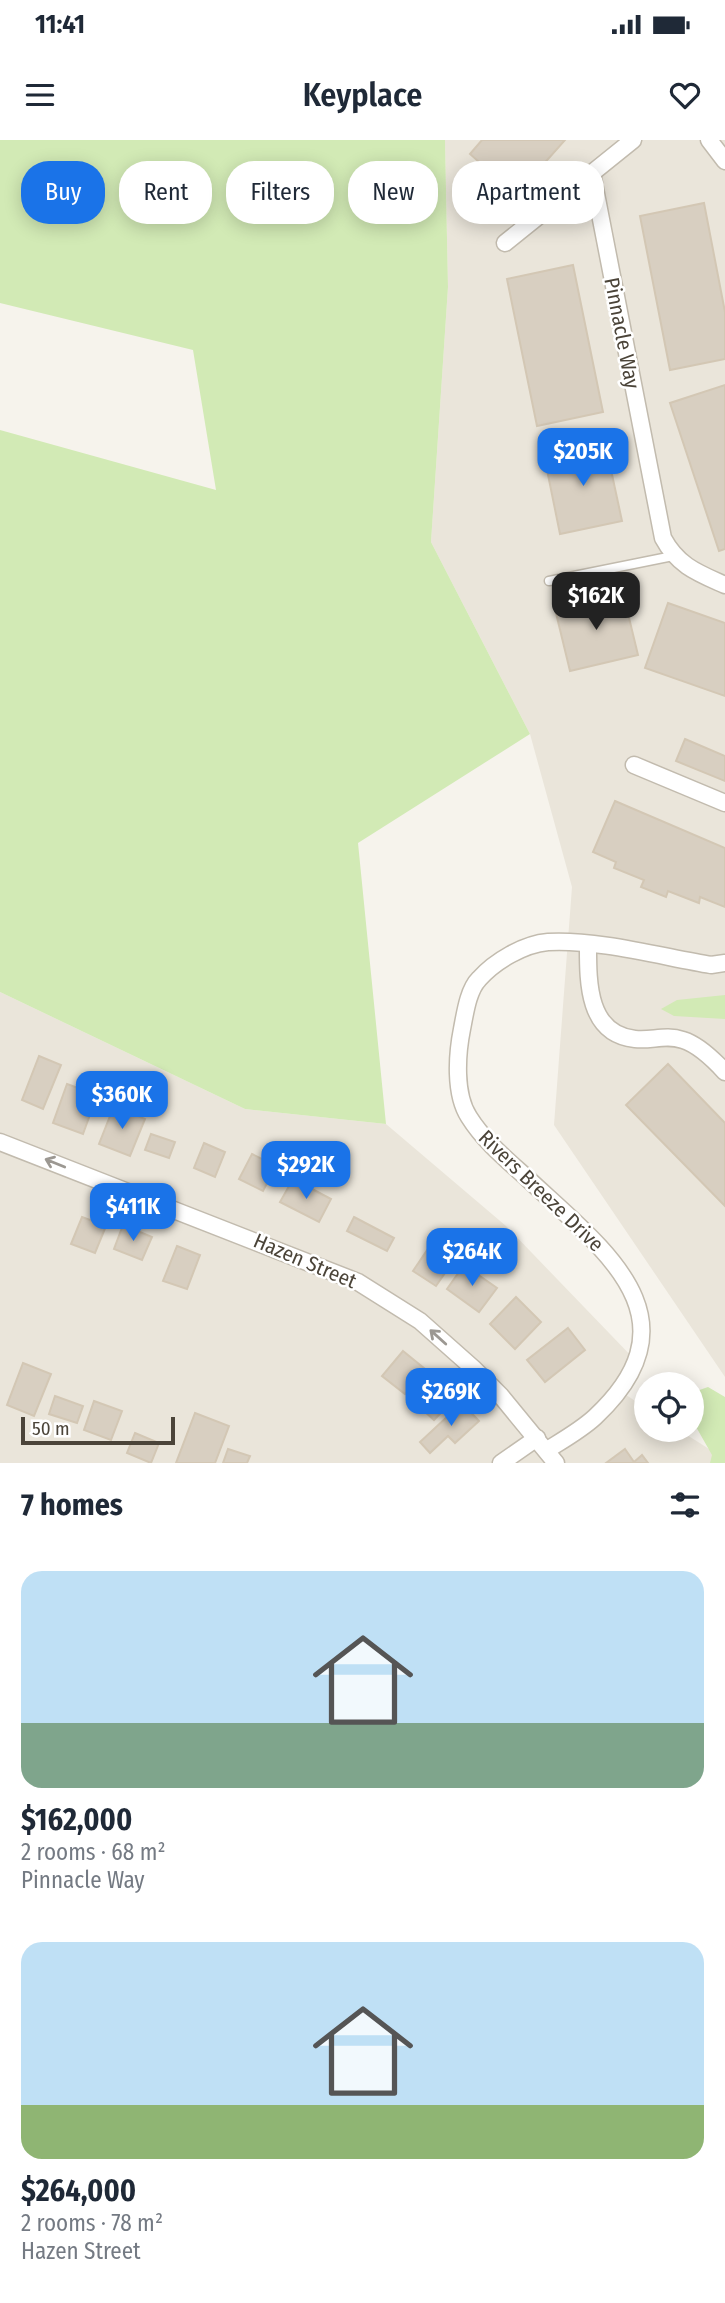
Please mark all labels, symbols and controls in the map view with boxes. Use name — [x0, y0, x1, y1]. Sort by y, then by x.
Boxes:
text: 11:41 — [35, 9, 85, 40]
icon: menu — [21, 76, 59, 114]
text: Keyplace — [303, 76, 422, 114]
icon: heart — [666, 76, 704, 114]
chip: Buy — [21, 161, 105, 224]
chip: Rent — [119, 161, 212, 224]
chip: Filters — [226, 161, 334, 224]
chip: New — [348, 161, 438, 224]
chip: Apartment — [452, 161, 604, 224]
street label: Pinnacle Way — [598, 275, 646, 392]
pin: $205K — [534, 428, 632, 488]
text: $205K — [553, 437, 613, 465]
pin: $162K — [547, 573, 645, 632]
text: $162K — [568, 581, 624, 609]
pin: $360K — [73, 1072, 171, 1131]
text: $360K — [92, 1080, 152, 1108]
street label: Rivers Breeze Drive — [473, 1125, 609, 1257]
pin: $292K — [257, 1142, 355, 1201]
text: $292K — [277, 1150, 335, 1178]
one-way arrow — [44, 1156, 66, 1169]
pin: $411K — [84, 1184, 182, 1243]
text: $411K — [106, 1192, 160, 1220]
street label: Hazen Street — [250, 1228, 360, 1294]
pin: $264K — [423, 1228, 521, 1288]
text: $264K — [442, 1237, 502, 1265]
one-way arrow — [429, 1329, 447, 1345]
pin: $269K — [402, 1368, 500, 1428]
map controls — [634, 1372, 704, 1442]
button: locate — [634, 1372, 704, 1442]
text: $269K — [422, 1377, 480, 1405]
scale bar — [21, 1414, 175, 1446]
text: 50 m — [32, 1417, 70, 1440]
icon: filters — [666, 1486, 704, 1524]
text: 7 homes — [21, 1487, 123, 1523]
icon: home — [300, 1617, 426, 1743]
text: $162,000 — [21, 1802, 132, 1838]
text: 2 rooms · 68 m² — [21, 1838, 166, 1866]
text: Pinnacle Way — [21, 1866, 145, 1894]
icon: home — [300, 1988, 426, 2114]
text: $264,000 — [21, 2173, 136, 2209]
text: 2 rooms · 78 m² — [21, 2209, 163, 2237]
text: Hazen Street — [21, 2237, 141, 2265]

